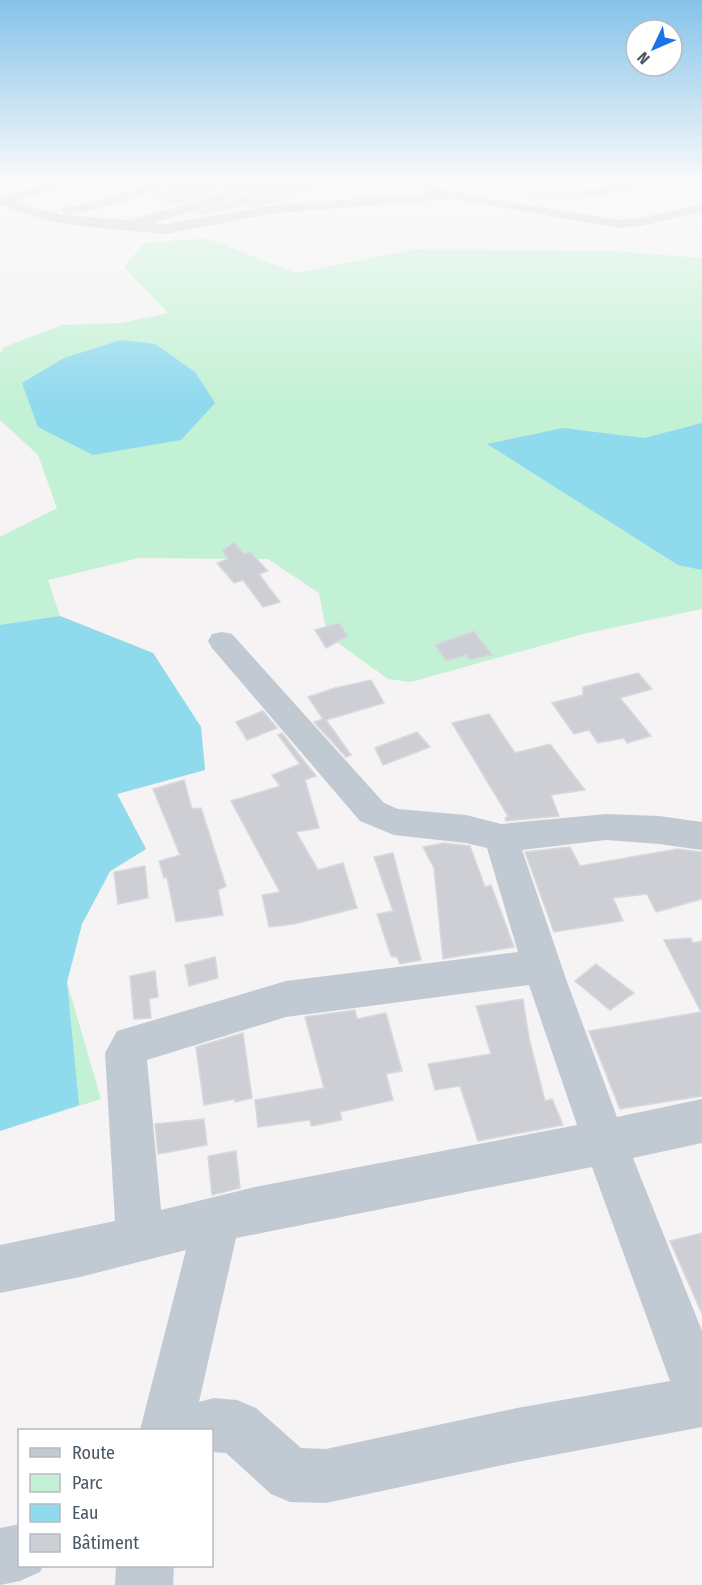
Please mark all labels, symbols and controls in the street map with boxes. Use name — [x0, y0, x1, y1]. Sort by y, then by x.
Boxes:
north arrow — [624, 18, 684, 78]
text: N — [633, 48, 654, 68]
legend — [18, 1429, 213, 1567]
text: Route — [72, 1442, 115, 1464]
text: Parc — [72, 1472, 103, 1494]
text: Eau — [72, 1502, 98, 1524]
text: Bâtiment — [72, 1532, 139, 1554]

